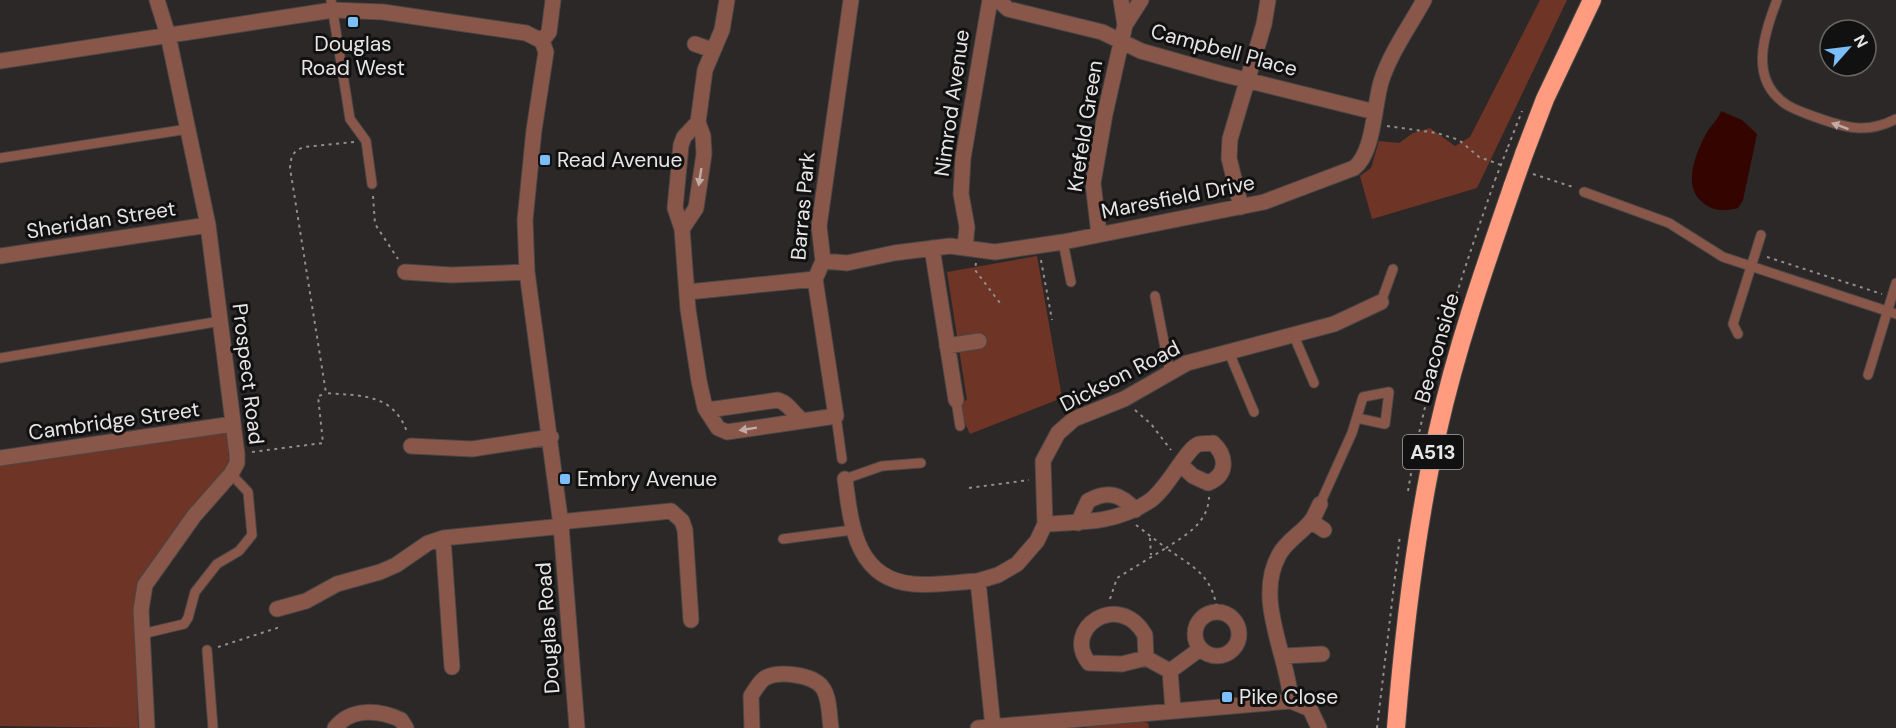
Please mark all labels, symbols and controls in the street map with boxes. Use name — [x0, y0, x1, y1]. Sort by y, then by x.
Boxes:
marker: Douglas Road West — [346, 15, 360, 29]
street label: Campbell Place — [1148, 17, 1300, 83]
north arrow — [1818, 18, 1878, 78]
street label: Nimrod Avenue — [928, 28, 976, 178]
place label: Douglas Road West — [301, 30, 405, 82]
text: N — [1849, 31, 1873, 51]
street label: Krefeld Green — [1061, 58, 1109, 194]
one-way arrow — [1831, 120, 1849, 130]
place label: Read Avenue — [557, 146, 682, 174]
street label: Barras Park — [784, 150, 822, 261]
marker: Read Avenue — [538, 153, 552, 167]
one-way arrow — [696, 168, 705, 187]
street label: Maresfield Drive — [1099, 168, 1257, 226]
street label: Sheridan Street — [24, 194, 178, 246]
street label: Beaconside — [1408, 290, 1466, 406]
street label: Prospect Road — [225, 302, 271, 446]
street label: Dickson Road — [1055, 334, 1185, 418]
street label: Cambridge Street — [27, 395, 201, 447]
one-way arrow — [738, 424, 757, 433]
road number: A513 — [1403, 435, 1463, 469]
place label: Embry Avenue — [577, 465, 717, 493]
marker: Embry Avenue — [558, 472, 572, 486]
street label: Douglas Road — [529, 561, 567, 695]
place label: Pike Close — [1239, 683, 1338, 711]
marker: Pike Close — [1220, 690, 1234, 704]

